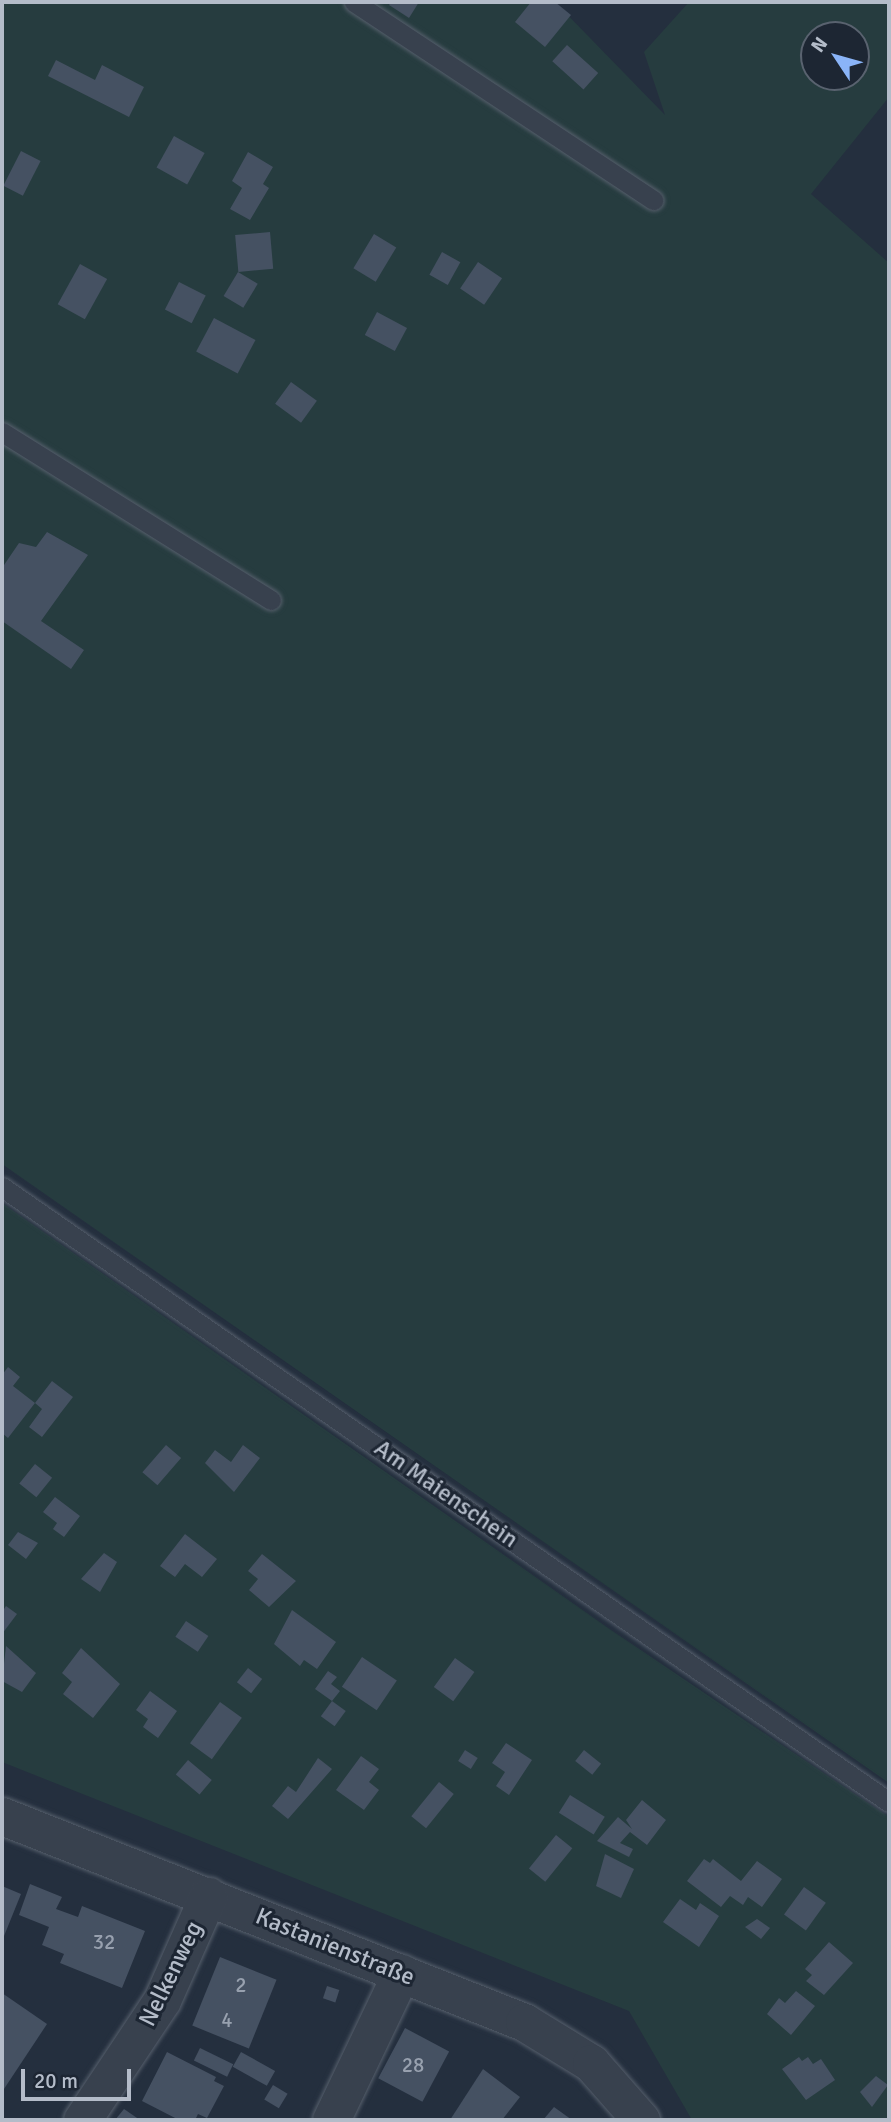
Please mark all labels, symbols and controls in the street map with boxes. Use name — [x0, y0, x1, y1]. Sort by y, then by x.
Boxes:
north arrow — [800, 21, 870, 91]
text: N — [806, 32, 833, 57]
street label: Am Maienschein — [369, 1434, 523, 1554]
street label: Kastanienstraße — [251, 1902, 419, 1992]
street label: Nelkenweg — [133, 1917, 209, 2031]
house number: 32 — [93, 1929, 115, 1955]
house number: 2 — [235, 1972, 247, 1998]
house number: 4 — [221, 2007, 233, 2033]
house number: 28 — [402, 2052, 424, 2078]
scale bar — [24, 2056, 135, 2100]
text: 20 m — [34, 2068, 78, 2094]

